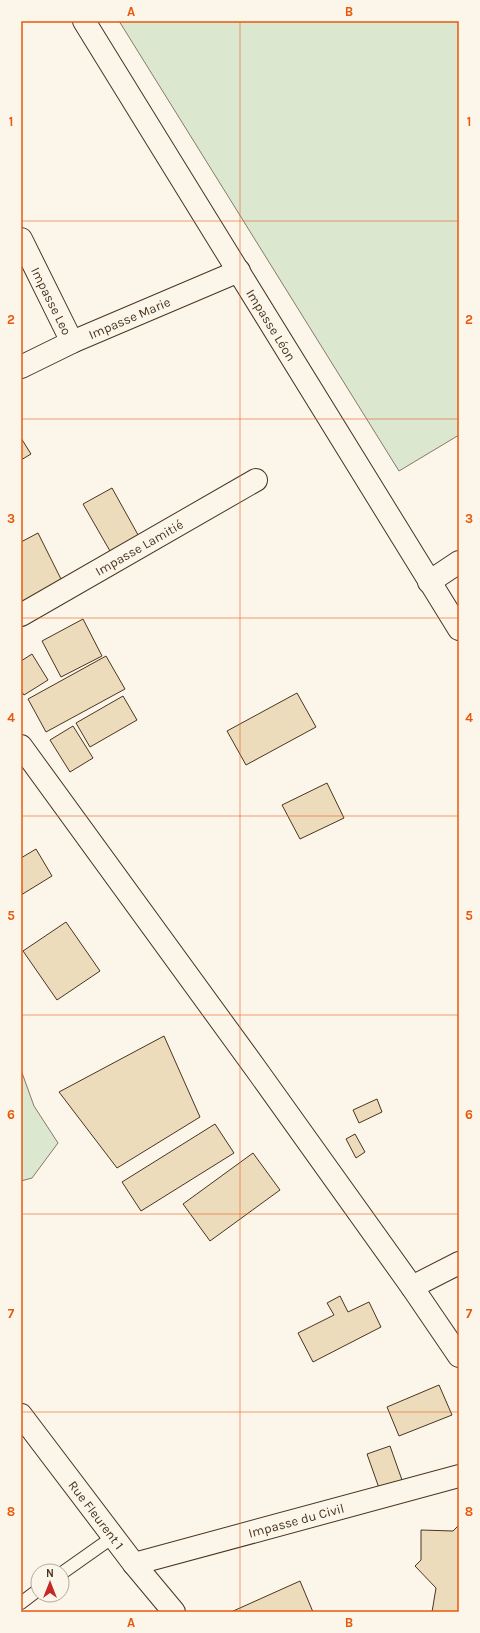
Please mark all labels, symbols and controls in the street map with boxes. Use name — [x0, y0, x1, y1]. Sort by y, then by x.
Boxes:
text: A — [127, 4, 135, 19]
text: B — [345, 4, 353, 19]
text: 1 — [9, 114, 13, 129]
text: 1 — [467, 114, 471, 129]
street label: Impasse Leo — [28, 265, 74, 338]
street label: Impasse Léon — [243, 286, 299, 364]
street label: Impasse Marie — [86, 294, 173, 342]
text: 2 — [7, 312, 15, 327]
text: 2 — [465, 312, 473, 327]
text: 3 — [7, 511, 15, 526]
text: 3 — [465, 511, 473, 526]
street label: Impasse Lamitié — [93, 516, 186, 579]
text: 4 — [7, 710, 15, 725]
text: 4 — [465, 710, 473, 725]
text: 5 — [7, 908, 15, 923]
text: 5 — [465, 908, 473, 923]
text: 6 — [7, 1107, 15, 1122]
text: 6 — [465, 1107, 473, 1122]
text: 7 — [8, 1306, 15, 1321]
text: 7 — [466, 1306, 473, 1321]
street label: Rue Fleurent 1 — [65, 1478, 127, 1552]
street label: Impasse du Civil — [247, 1500, 346, 1541]
text: 8 — [7, 1504, 15, 1519]
text: 8 — [465, 1504, 473, 1519]
north arrow — [30, 1563, 70, 1603]
text: N — [46, 1567, 54, 1580]
text: A — [127, 1615, 135, 1630]
text: B — [345, 1615, 353, 1630]

